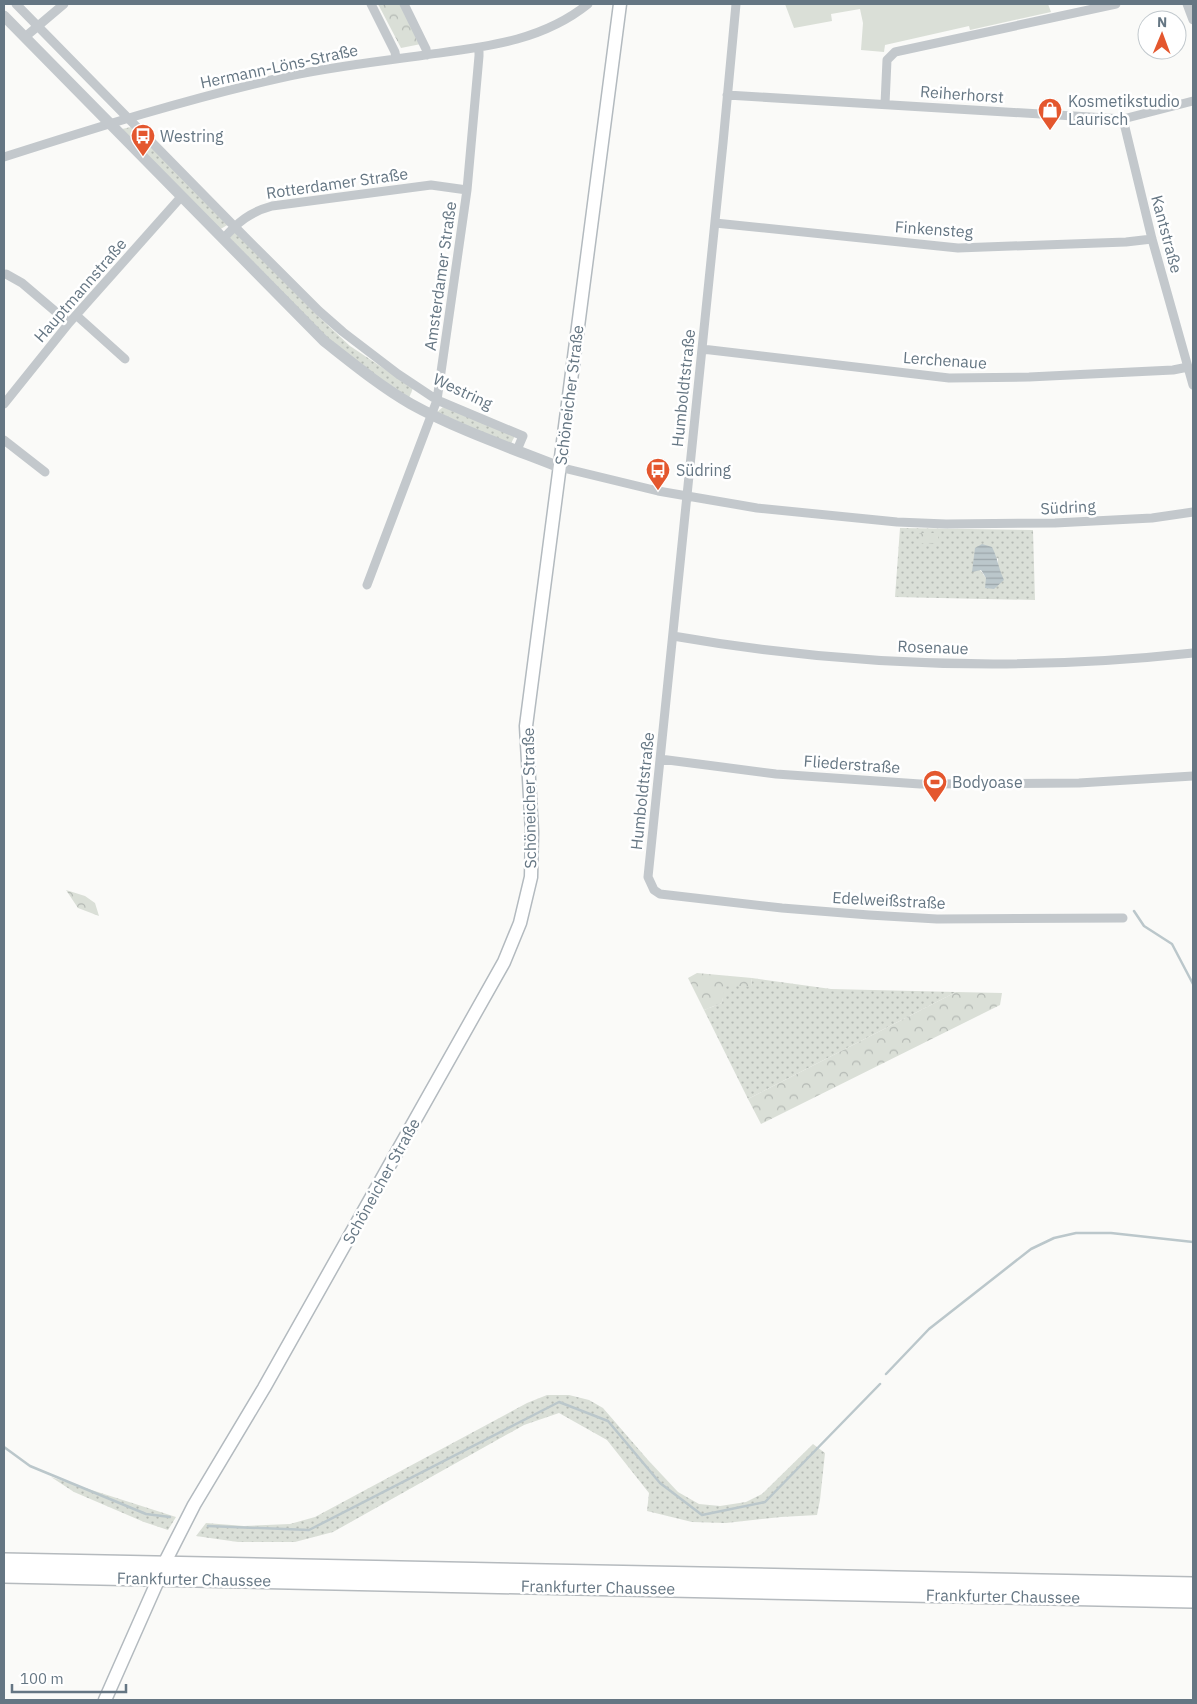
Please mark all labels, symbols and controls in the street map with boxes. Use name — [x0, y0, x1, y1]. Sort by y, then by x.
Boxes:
north arrow — [1137, 10, 1187, 60]
text: N — [1157, 13, 1167, 31]
street label: Hermann-Löns-Straße — [198, 39, 360, 93]
street label: Reiherhorst — [920, 81, 1004, 107]
place label: Kosmetikstudio Laurisch — [1068, 91, 1180, 129]
shop icon: Kosmetikstudio Laurisch — [1037, 97, 1063, 131]
bus stop icon: Westring — [130, 123, 156, 157]
place label: Westring — [160, 126, 224, 146]
street label: Rotterdamer Straße — [265, 163, 409, 203]
street label: Kantstraße — [1147, 193, 1187, 275]
street label: Amsterdamer Straße — [420, 200, 460, 352]
street label: Finkensteg — [894, 216, 974, 242]
street label: Hauptmannstraße — [29, 234, 131, 346]
street label: Schöneicher Straße — [550, 324, 588, 466]
street label: Humboldtstraße — [667, 328, 699, 448]
street label: Lerchenaue — [902, 347, 988, 373]
street label: Westring — [430, 369, 496, 414]
bus stop icon: Südring — [645, 457, 671, 491]
place label: Südring — [676, 460, 732, 480]
street label: Südring — [1040, 496, 1097, 518]
street label: Rosenaue — [897, 636, 969, 658]
street label: Schöneicher Straße — [518, 727, 540, 869]
street label: Humboldtstraße — [626, 731, 658, 851]
street label: Fliederstraße — [803, 751, 901, 777]
sports icon: Bodyoase — [922, 769, 948, 803]
place label: Bodyoase — [952, 772, 1023, 792]
street label: Edelweißstraße — [832, 887, 946, 913]
street label: Schöneicher Straße — [338, 1114, 424, 1248]
street label: Frankfurter Chaussee — [117, 1568, 272, 1590]
street label: Frankfurter Chaussee — [521, 1576, 676, 1598]
street label: Frankfurter Chaussee — [926, 1585, 1081, 1607]
scale bar — [12, 1662, 126, 1694]
text: 100 m — [20, 1669, 64, 1688]

